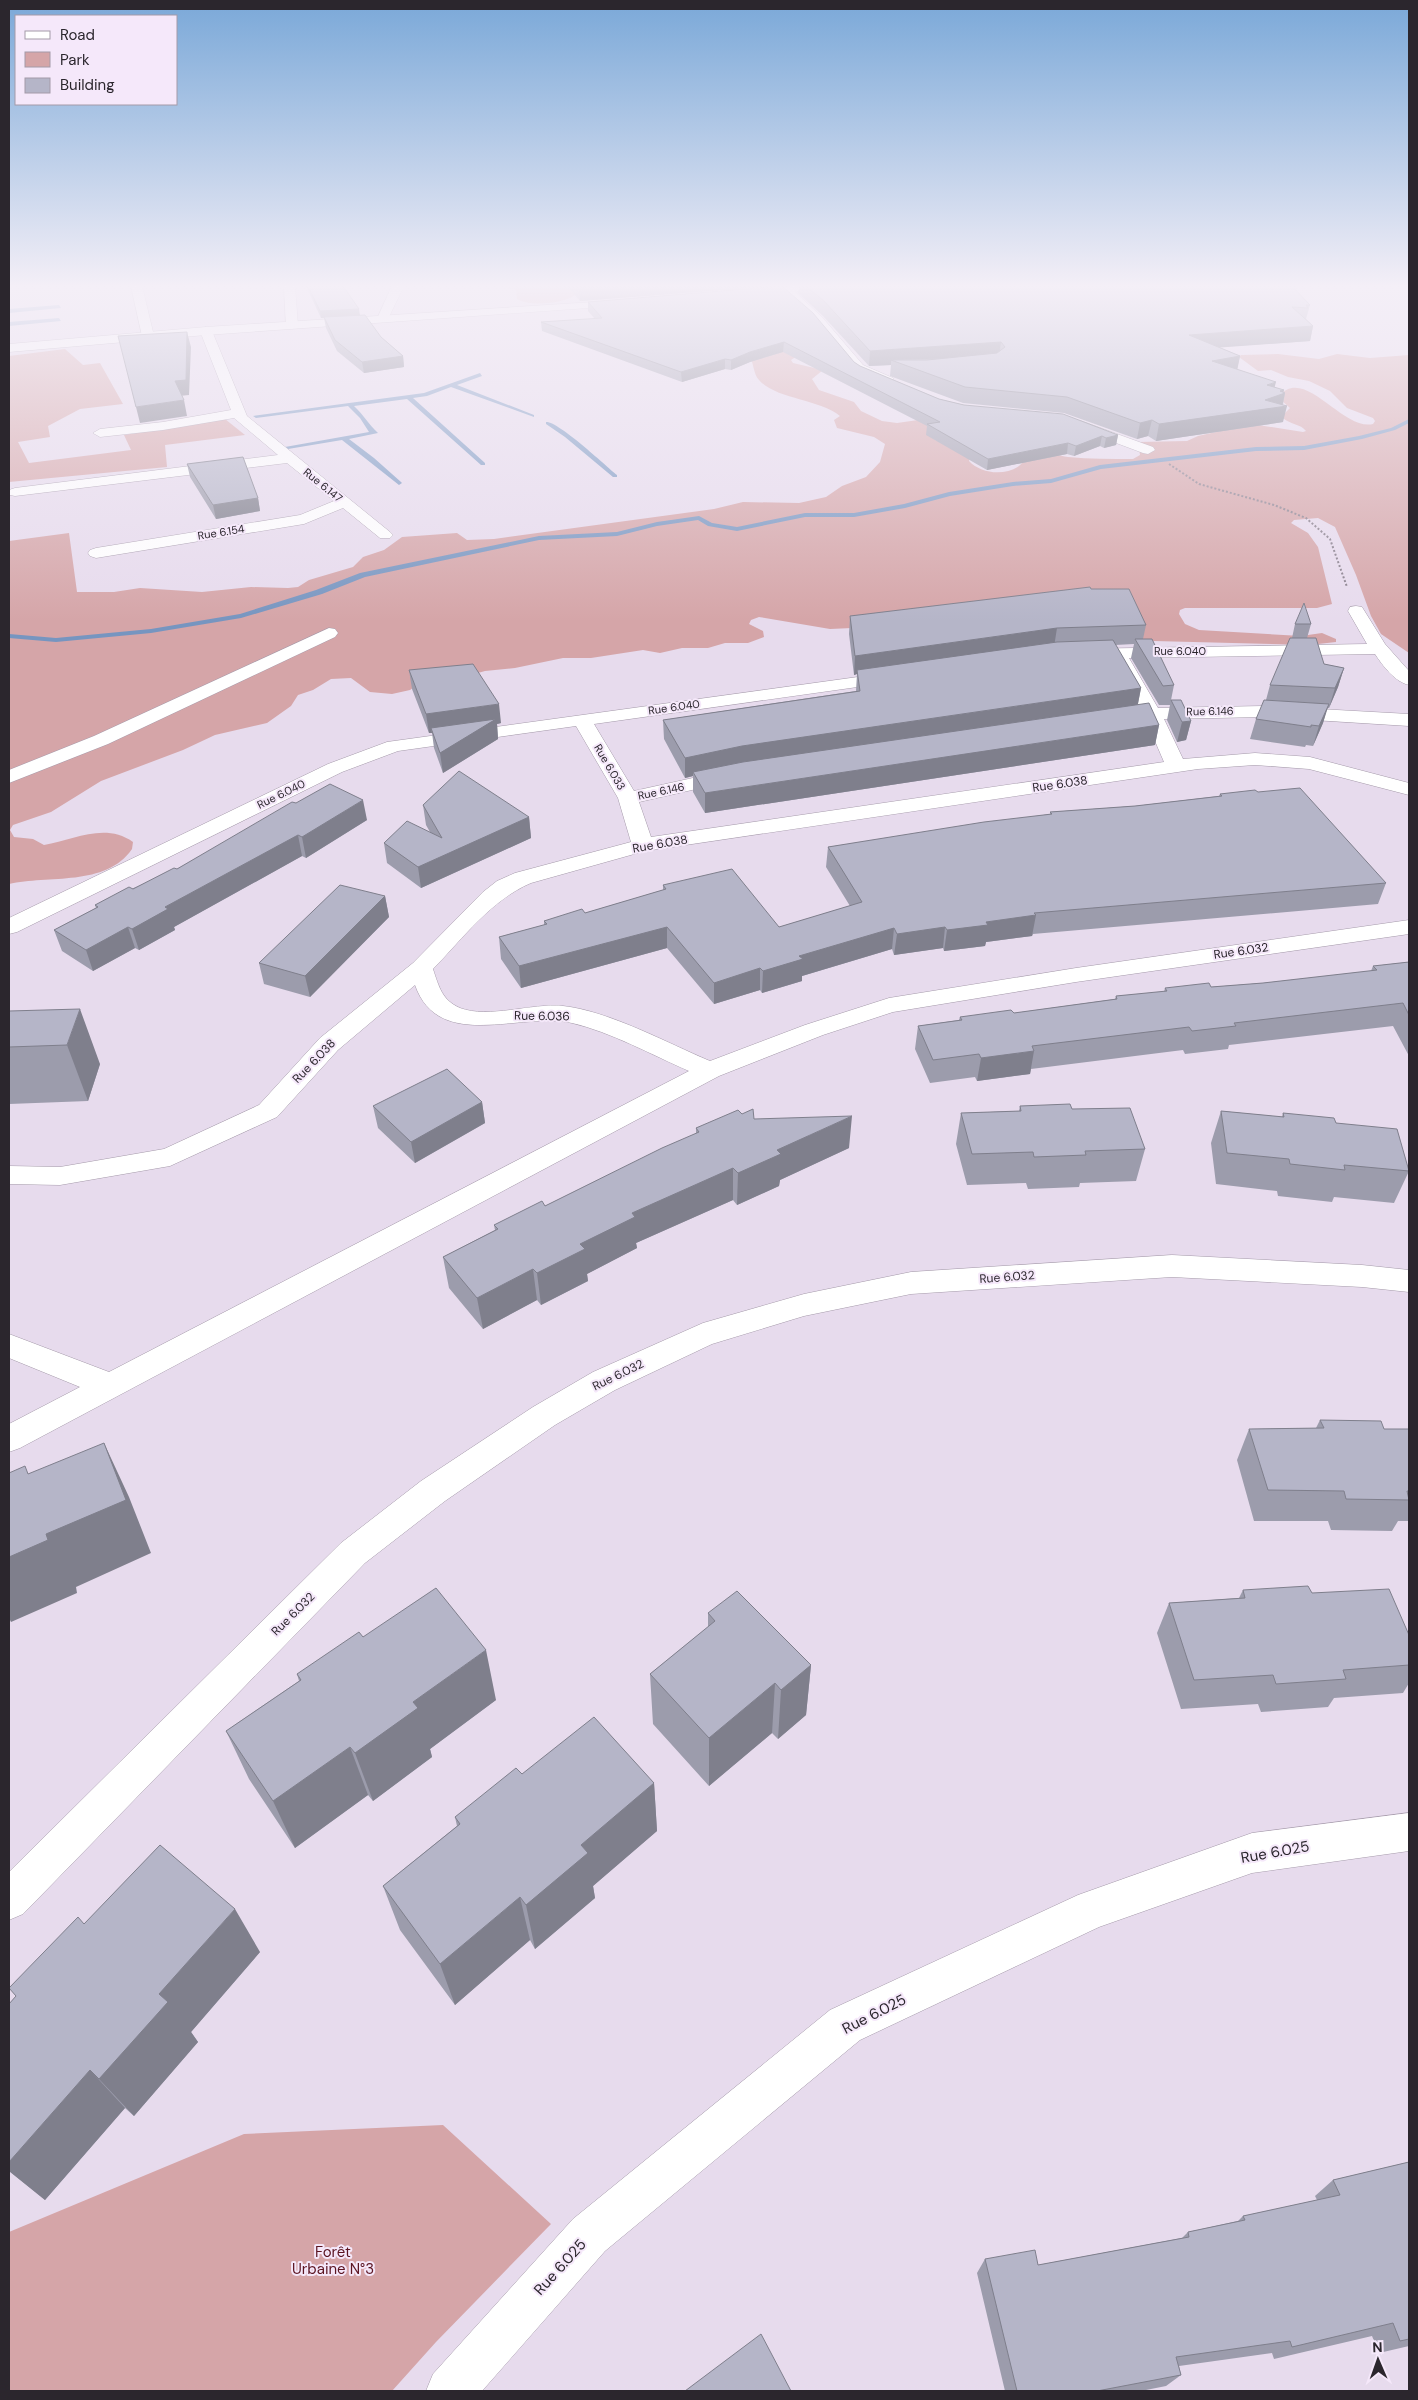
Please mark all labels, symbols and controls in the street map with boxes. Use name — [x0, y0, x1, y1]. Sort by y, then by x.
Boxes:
legend — [15, 15, 178, 105]
text: Road — [60, 25, 95, 45]
text: Park — [60, 50, 90, 70]
text: Building — [60, 75, 115, 95]
street label: Rue 6.147 — [301, 465, 346, 505]
street label: Rue 6.154 — [197, 521, 246, 543]
street label: Rue 6.040 — [1154, 644, 1206, 658]
street label: Rue 6.040 — [647, 696, 701, 718]
street label: Rue 6.146 — [1186, 704, 1234, 718]
street label: Rue 6.033 — [591, 742, 629, 792]
street label: Rue 6.038 — [1031, 772, 1089, 796]
street label: Rue 6.040 — [255, 776, 307, 812]
street label: Rue 6.146 — [636, 779, 686, 803]
street label: Rue 6.038 — [631, 831, 689, 857]
street label: Rue 6.032 — [1213, 939, 1270, 963]
street label: Rue 6.036 — [514, 1008, 570, 1024]
street label: Rue 6.038 — [289, 1035, 339, 1087]
street label: Rue 6.032 — [979, 1267, 1035, 1287]
street label: Rue 6.032 — [590, 1356, 646, 1394]
street label: Rue 6.032 — [268, 1589, 318, 1639]
street label: Rue 6.025 — [1239, 1836, 1311, 1868]
street label: Rue 6.025 — [839, 1989, 909, 2039]
street label: Rue 6.025 — [529, 2235, 591, 2299]
park label: Forêt Urbaine N°3 — [292, 2242, 374, 2279]
north arrow — [1353, 2335, 1403, 2385]
text: N — [1372, 2338, 1383, 2356]

